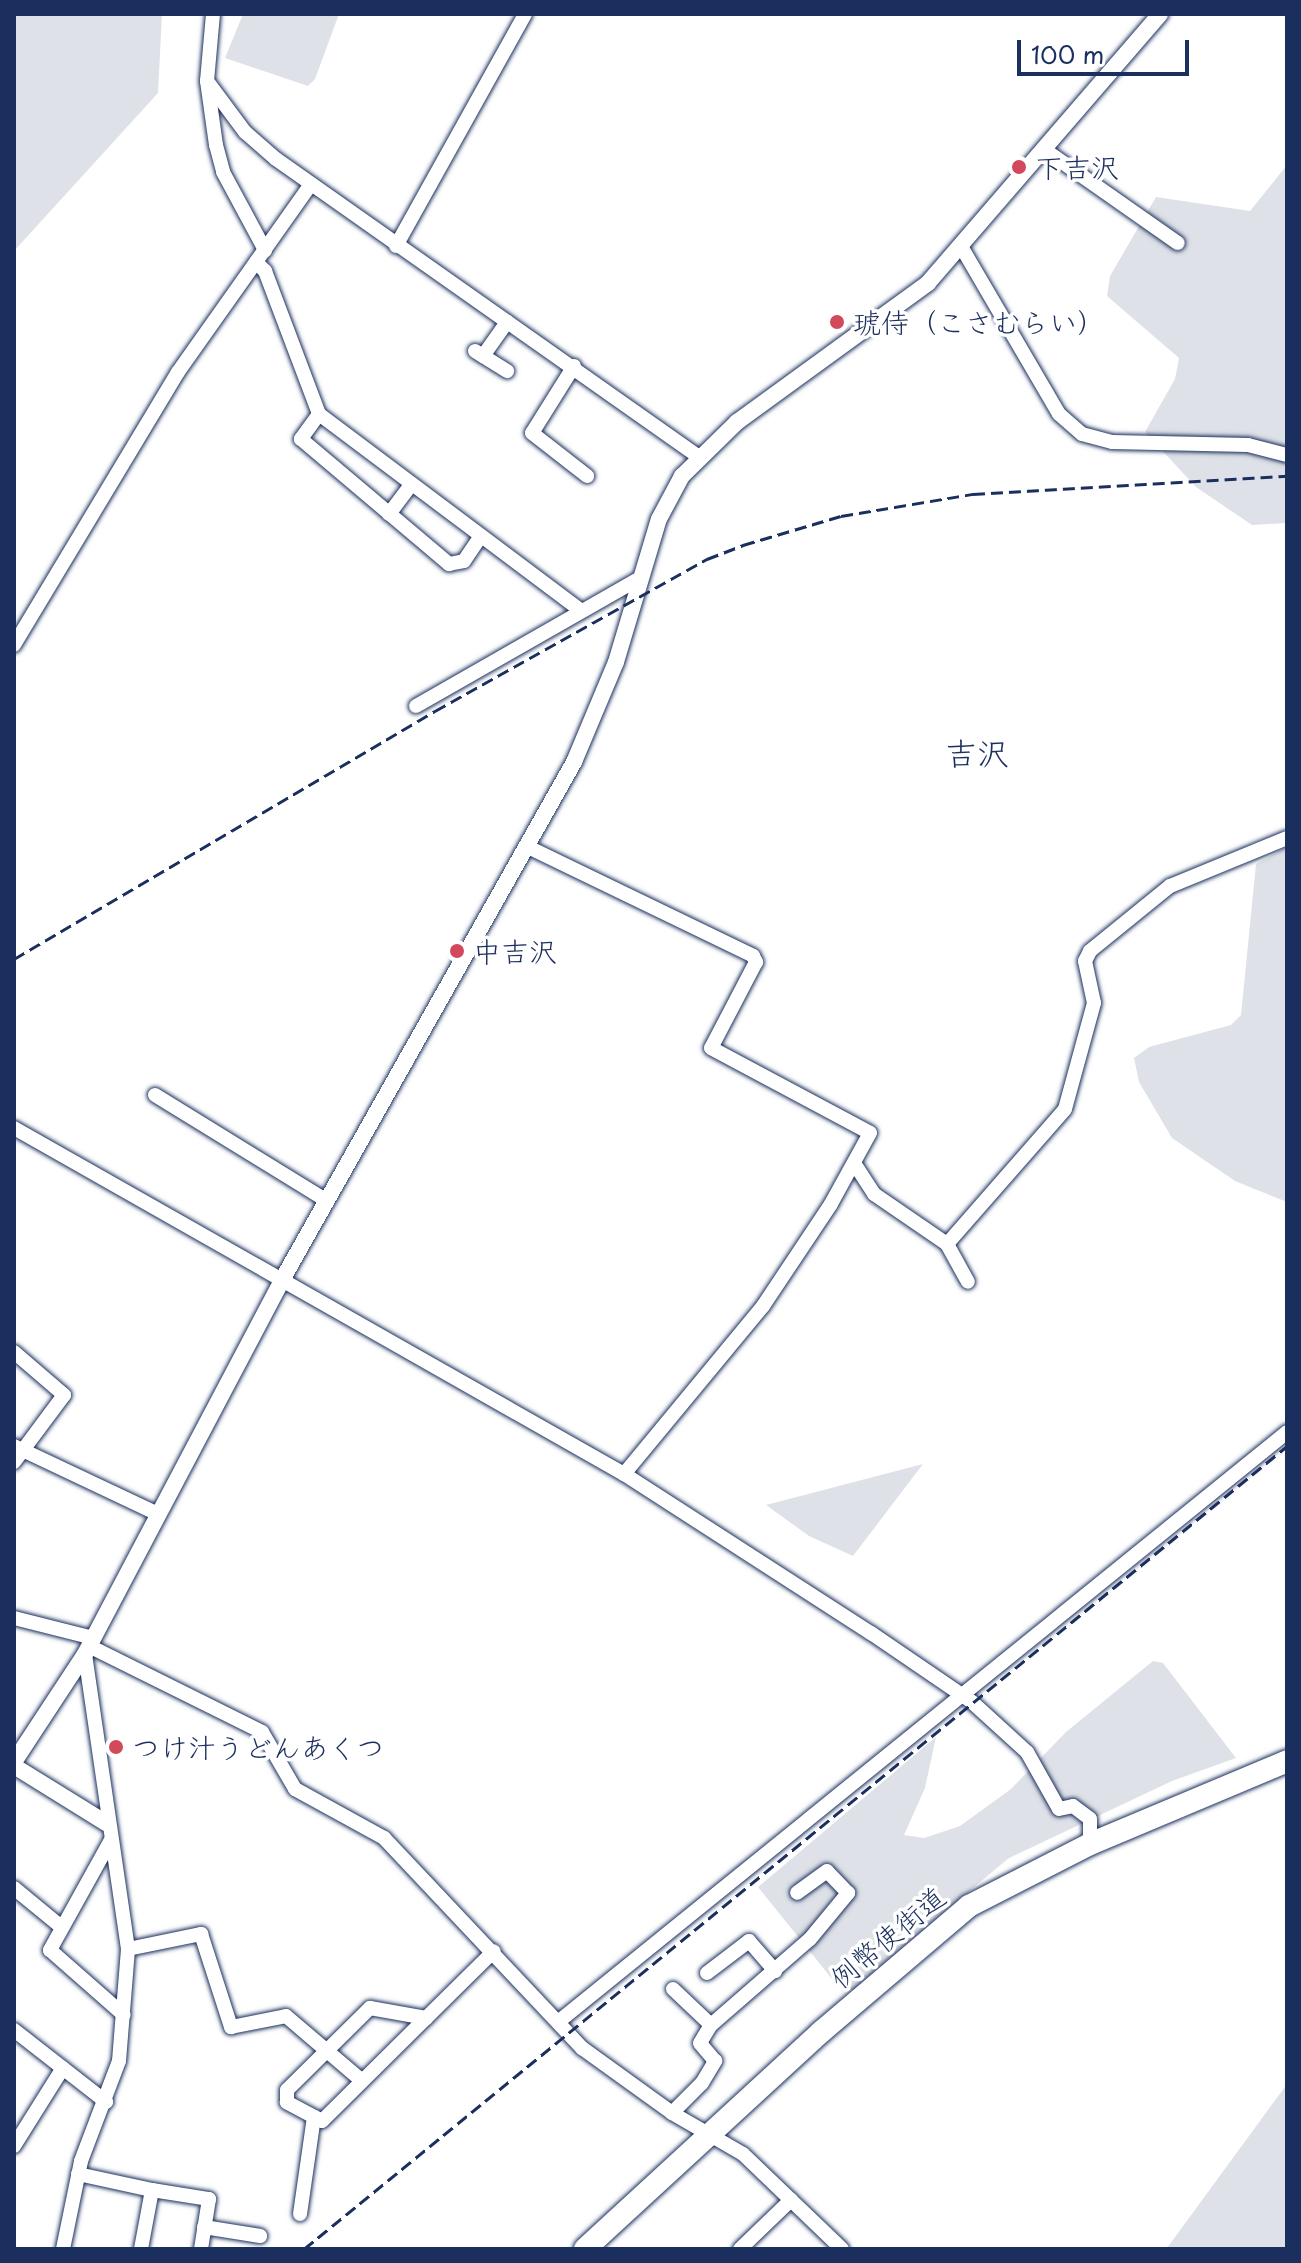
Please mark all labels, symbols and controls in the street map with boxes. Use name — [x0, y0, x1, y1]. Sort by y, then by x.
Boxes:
scale bar — [1021, 24, 1193, 74]
text: 100 m — [1031, 36, 1104, 72]
place label: 下吉沢 — [1035, 150, 1119, 184]
marker: 下吉沢 — [1010, 158, 1028, 176]
place label: 琥侍（こさむらい） — [853, 305, 1105, 339]
marker: 琥侍（こさむらい） — [828, 313, 846, 331]
district label: 吉沢 — [945, 733, 1009, 771]
place label: 中吉沢 — [473, 934, 557, 968]
marker: 中吉沢 — [448, 942, 466, 960]
place label: つけ汁うどんあくつ — [132, 1730, 384, 1764]
marker: つけ汁うどんあくつ — [107, 1738, 125, 1756]
street label: 例幣使街道 — [823, 1879, 951, 1995]

